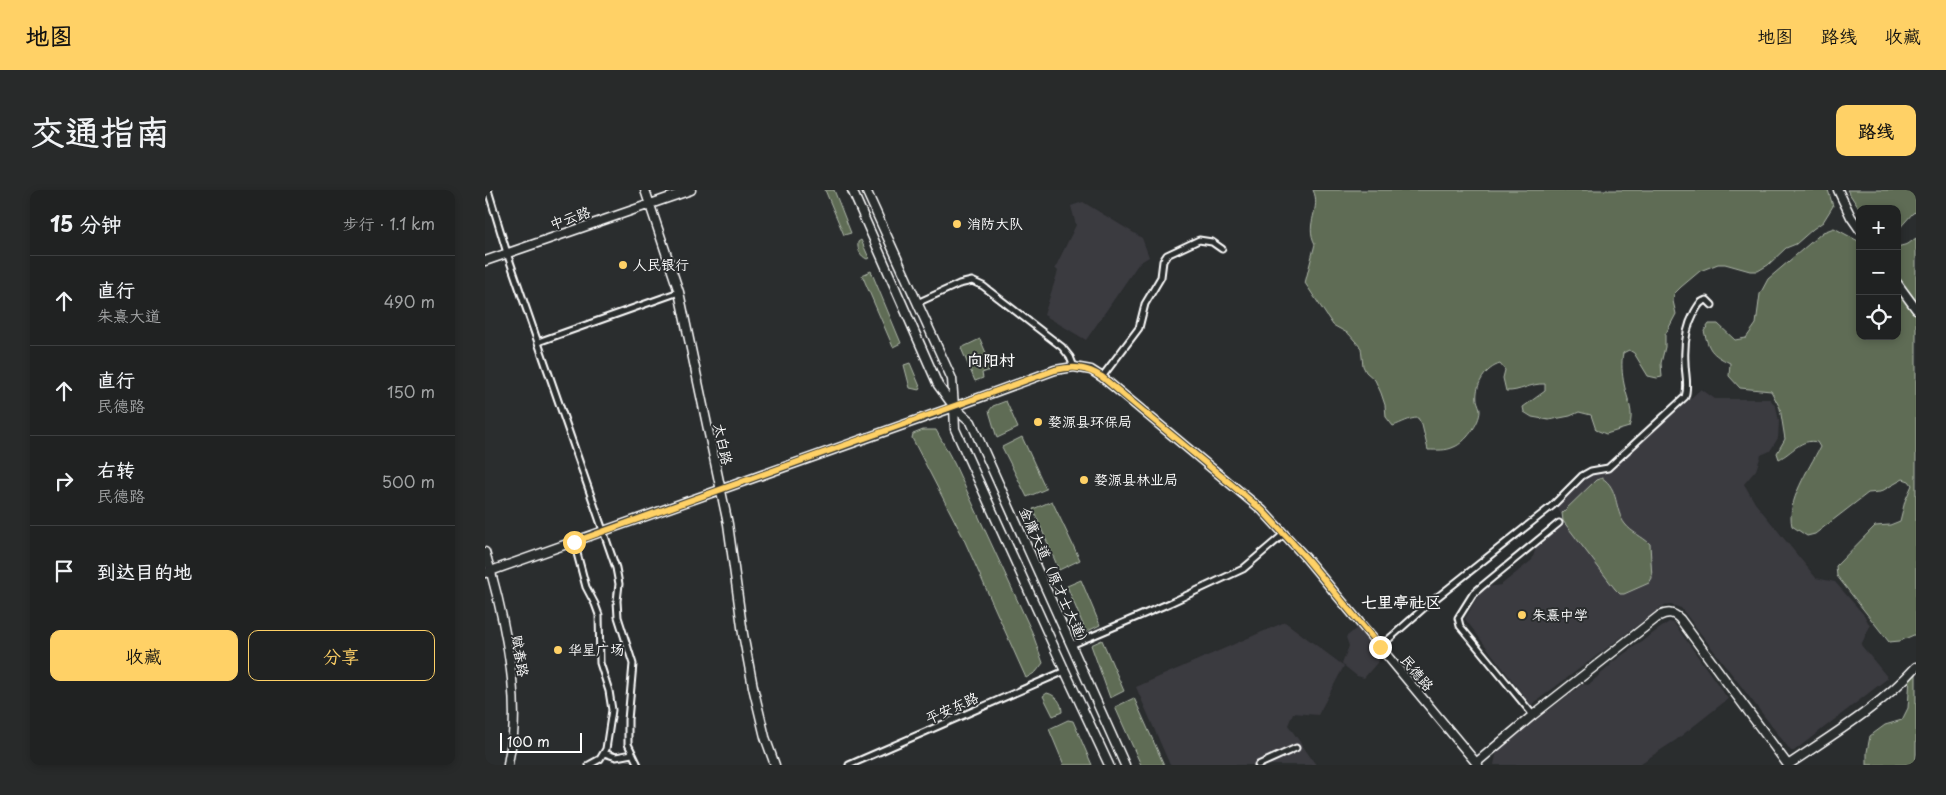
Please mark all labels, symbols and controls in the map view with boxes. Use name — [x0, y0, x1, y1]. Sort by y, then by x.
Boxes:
text: 地图 — [25, 17, 73, 53]
text: 地图 — [1757, 22, 1793, 49]
text: 路线 — [1821, 22, 1857, 49]
text: 收藏 — [1885, 22, 1921, 49]
text: 交通指南 — [30, 104, 170, 157]
button: 路线 — [1836, 105, 1916, 156]
street label: 中云路 — [547, 201, 593, 234]
map controls — [1856, 205, 1901, 340]
button: + — [1856, 205, 1901, 250]
text: 15 分钟 — [50, 207, 122, 239]
text: 步行 · 1.1 km — [343, 211, 435, 235]
place label: 消防大队 — [967, 213, 1023, 234]
marker: 消防大队 — [951, 218, 963, 230]
button: − — [1856, 250, 1901, 295]
place label: 人民银行 — [633, 254, 689, 275]
marker: 人民银行 — [617, 259, 629, 271]
text: 直行 — [97, 275, 135, 303]
icon: ahead — [50, 287, 78, 315]
text: 490 m — [384, 289, 435, 313]
button: locate — [1856, 295, 1901, 340]
text: 朱熹大道 — [97, 303, 161, 327]
district label: 向阳村 — [967, 347, 1015, 371]
text: 直行 — [97, 365, 135, 393]
icon: ahead — [50, 377, 78, 405]
text: 150 m — [387, 379, 435, 403]
text: 民德路 — [97, 393, 145, 417]
place label: 婺源县环保局 — [1048, 411, 1132, 432]
marker: 婺源县环保局 — [1032, 416, 1044, 428]
street label: 太白路 — [709, 421, 738, 467]
text: 右转 — [97, 455, 135, 483]
icon: right — [50, 467, 78, 495]
text: 500 m — [382, 469, 435, 493]
place label: 婺源县林业局 — [1094, 469, 1178, 490]
marker: 婺源县林业局 — [1078, 474, 1090, 486]
text: 民德路 — [97, 483, 145, 507]
street label: 金庸大道（原才士大道） — [1015, 503, 1096, 652]
route start — [563, 531, 586, 554]
icon: arrive — [50, 557, 78, 585]
text: 到达目的地 — [97, 557, 192, 585]
district label: 七里亭社区 — [1361, 589, 1441, 613]
place label: 朱熹中学 — [1532, 604, 1588, 625]
marker: 朱熹中学 — [1516, 609, 1528, 621]
button: 收藏 — [50, 630, 238, 681]
button: 分享 — [248, 630, 435, 681]
street label: 赋春路 — [507, 634, 534, 678]
route end — [1369, 636, 1392, 659]
place label: 华星广场 — [568, 639, 624, 660]
marker: 华星广场 — [552, 644, 564, 656]
street label: 民德路 — [1396, 650, 1439, 696]
street label: 平安东路 — [922, 687, 982, 729]
scale bar — [500, 730, 583, 753]
text: 100 m — [507, 731, 550, 752]

